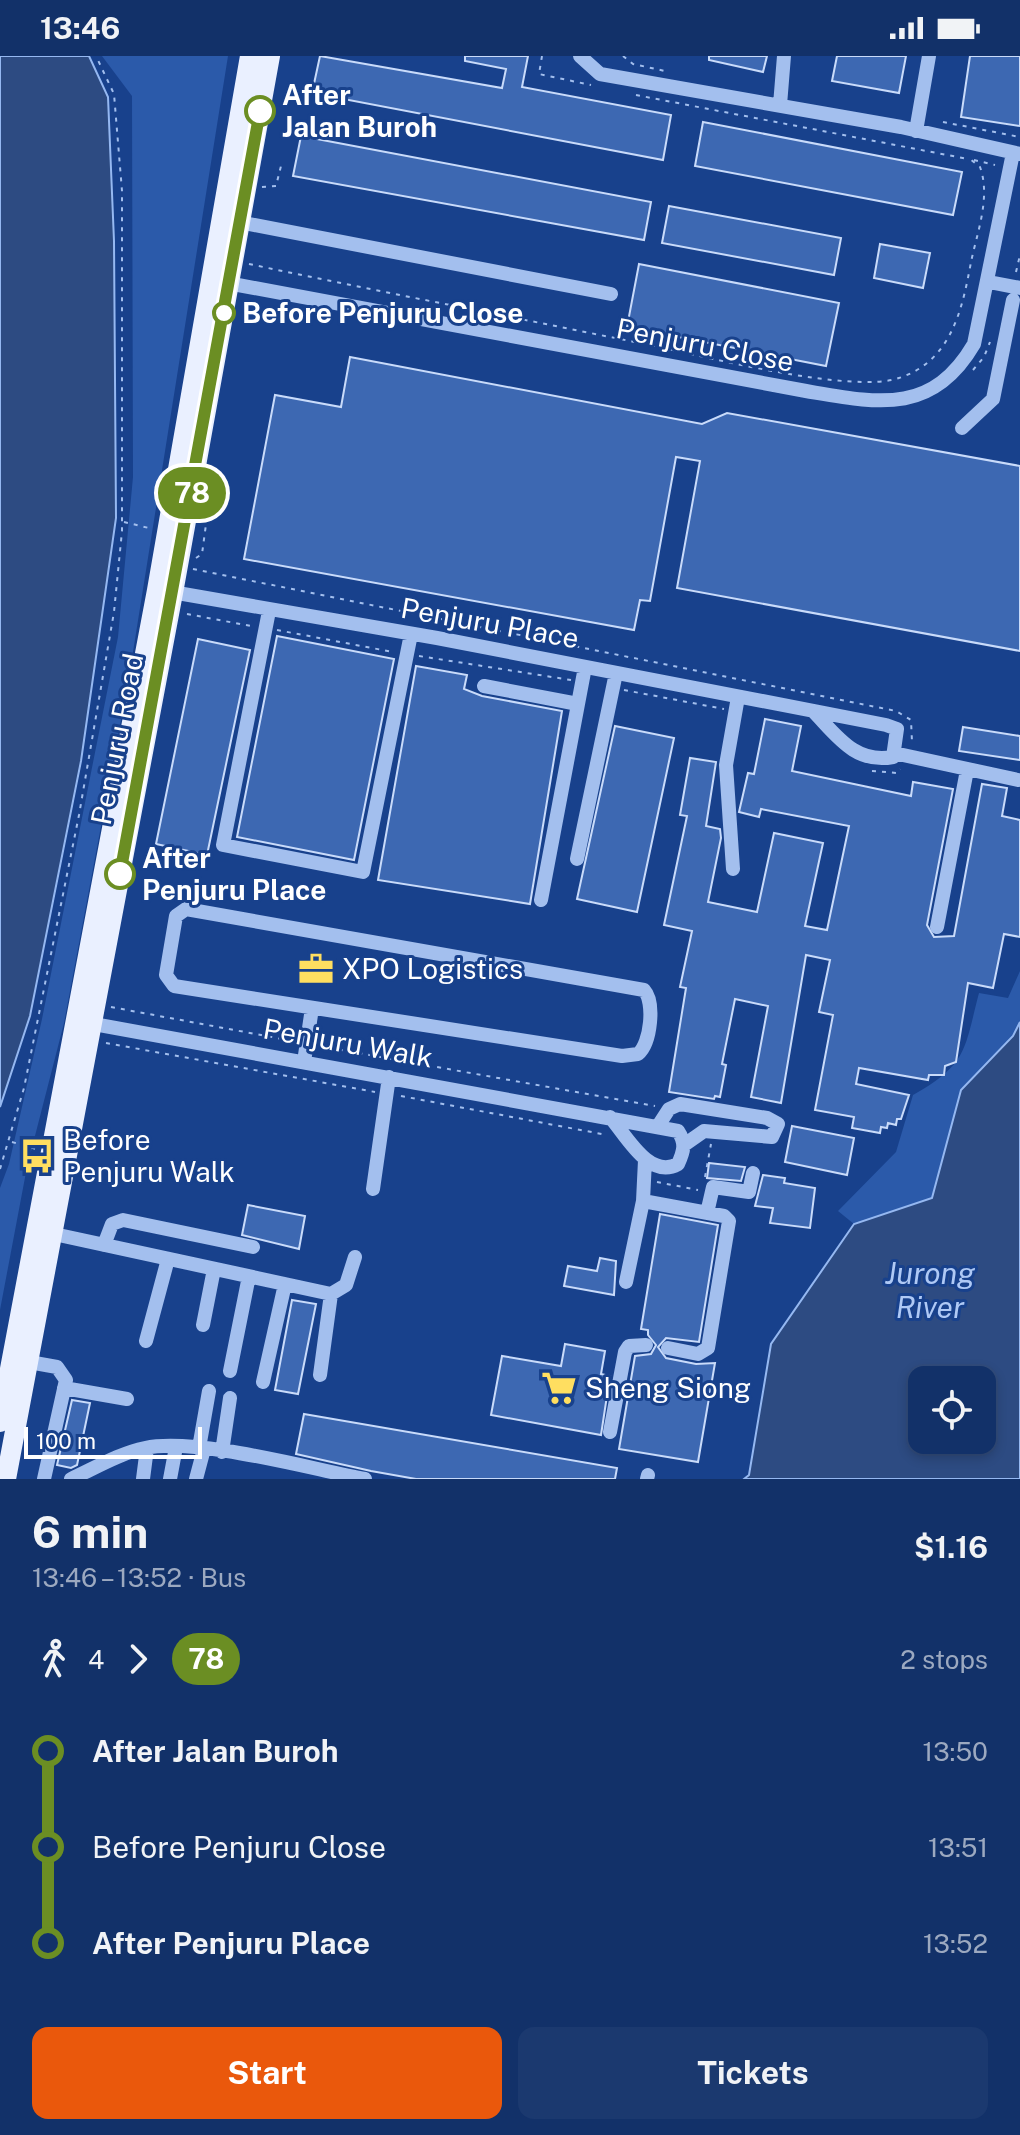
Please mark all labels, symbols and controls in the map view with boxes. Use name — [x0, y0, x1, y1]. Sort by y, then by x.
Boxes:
text: 13:46 — [40, 10, 120, 46]
place label: After Jalan Buroh — [282, 78, 437, 143]
marker: After Jalan Buroh — [245, 96, 275, 126]
place label: Before Penjuru Close — [242, 296, 523, 329]
marker: Before Penjuru Close — [213, 302, 235, 324]
street label: Penjuru Close — [613, 311, 797, 378]
line badge: 78 — [156, 467, 228, 519]
text: 78 — [174, 476, 210, 509]
street label: Penjuru Place — [399, 591, 582, 654]
street label: Penjuru Road — [84, 651, 149, 827]
place label: After Penjuru Place — [142, 841, 327, 906]
marker: After Penjuru Place — [105, 859, 135, 889]
office icon: XPO Logistics — [297, 950, 335, 988]
place label: XPO Logistics — [342, 952, 523, 985]
street label: Penjuru Walk — [261, 1011, 436, 1074]
place label: Before Penjuru Walk — [63, 1123, 235, 1188]
bus stop icon: Before Penjuru Walk — [18, 1137, 56, 1175]
water label: Jurong River — [885, 1255, 975, 1325]
map controls — [908, 1366, 996, 1454]
button: locate — [908, 1366, 996, 1454]
supermarket icon: Sheng Siong — [540, 1369, 578, 1407]
place label: Sheng Siong — [585, 1371, 751, 1404]
scale bar — [24, 1423, 202, 1459]
text: 100 m — [36, 1428, 96, 1454]
text: 6 min — [32, 1506, 148, 1558]
text: $1.16 — [914, 1529, 988, 1565]
text: 13:46 – 13:52 · Bus — [32, 1562, 246, 1593]
icon: walk — [32, 1637, 76, 1681]
icon: forward — [116, 1637, 160, 1681]
text: 78 — [188, 1642, 224, 1675]
text: 4 — [88, 1644, 104, 1675]
text: 2 stops — [900, 1644, 988, 1675]
text: After Jalan Buroh — [92, 1733, 339, 1769]
text: 13:50 — [923, 1736, 988, 1767]
text: Before Penjuru Close — [92, 1829, 386, 1865]
text: 13:51 — [928, 1832, 988, 1863]
text: After Penjuru Place — [92, 1925, 370, 1961]
text: 13:52 — [923, 1928, 988, 1959]
button: Start — [32, 2027, 502, 2119]
button: Tickets — [518, 2027, 988, 2119]

